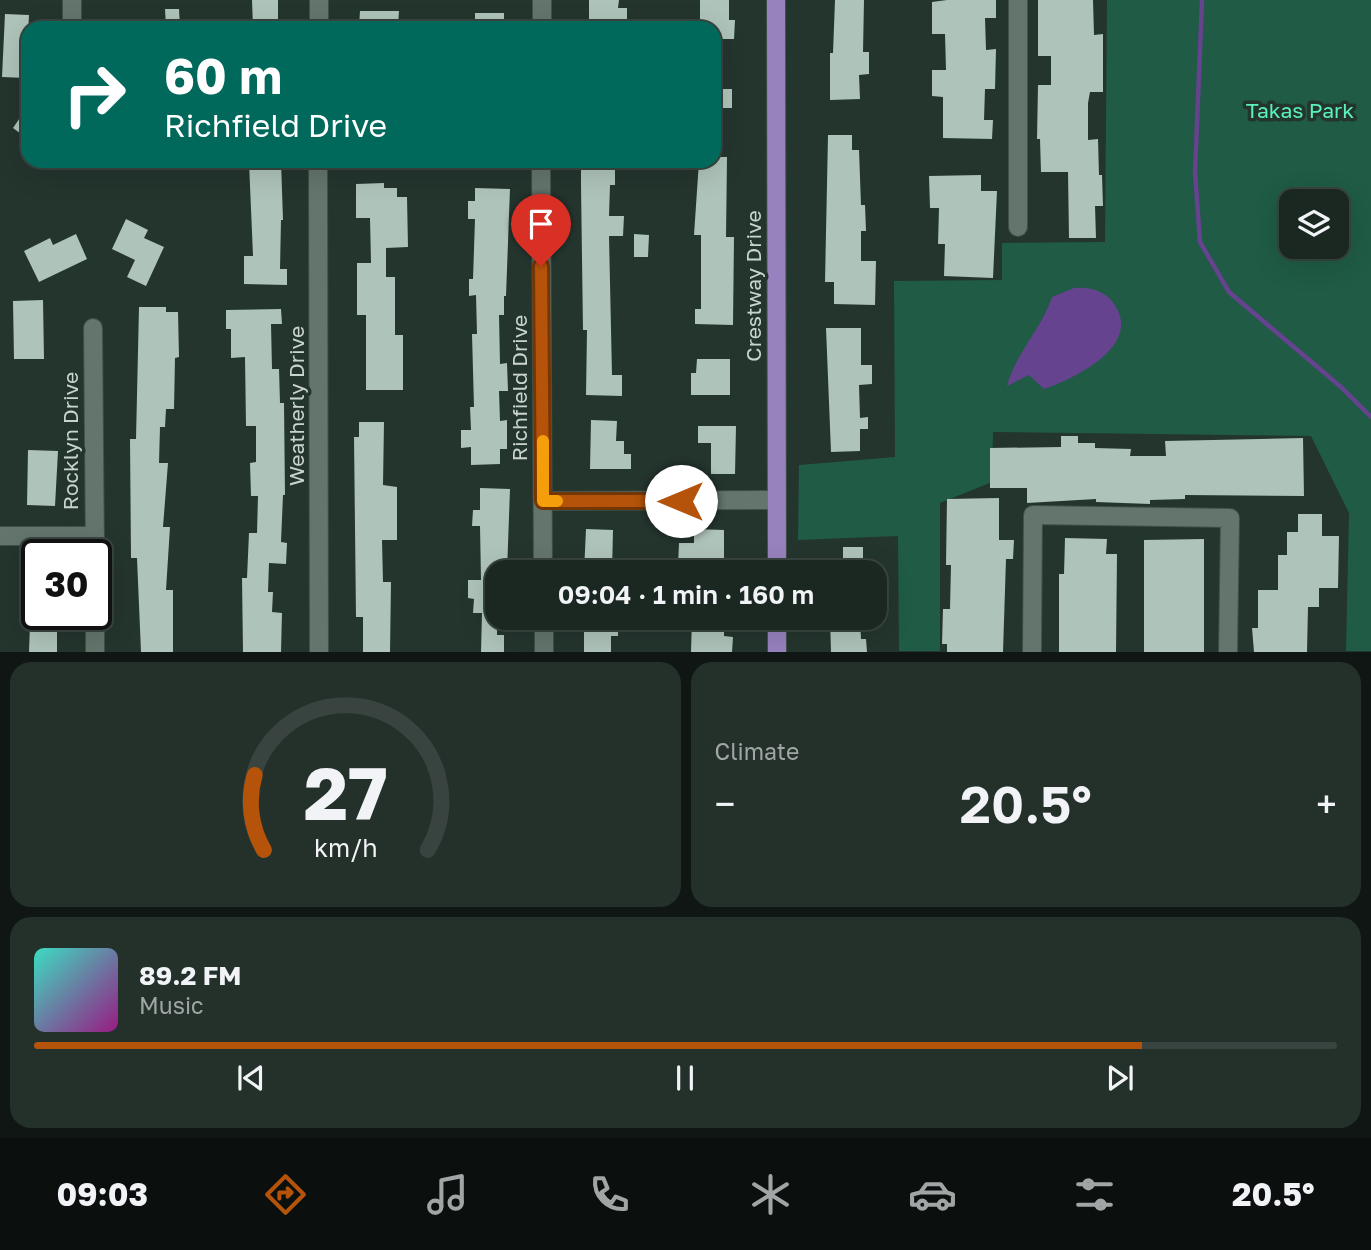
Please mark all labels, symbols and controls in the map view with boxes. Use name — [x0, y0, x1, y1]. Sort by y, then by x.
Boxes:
text: 60 m — [164, 46, 282, 105]
icon: right — [49, 49, 140, 140]
park label: Takas Park — [1246, 97, 1354, 123]
text: Richfield Drive — [164, 106, 387, 144]
map controls — [1279, 189, 1349, 259]
button: layers — [1279, 189, 1349, 259]
pin — [511, 194, 571, 266]
icon: arrive — [522, 205, 560, 243]
street label: Crestway Drive — [740, 210, 766, 362]
street label: Richfield Drive — [506, 315, 532, 461]
street label: Weatherly Drive — [283, 326, 309, 486]
street label: Rocklyn Drive — [57, 372, 83, 510]
position arrow — [644, 464, 718, 538]
speed limit sign: 30 — [21, 539, 112, 630]
text: 09:04 · 1 min · 160 m — [558, 579, 814, 610]
text: Climate — [715, 737, 799, 765]
text: 27 — [303, 750, 387, 837]
text: 20.5° — [960, 772, 1092, 834]
text: − — [715, 781, 735, 826]
text: + — [1316, 781, 1337, 826]
text: km/h — [313, 832, 377, 863]
text: 89.2 FM — [139, 960, 241, 991]
text: Music — [139, 991, 204, 1019]
icon: previous — [232, 1059, 270, 1097]
icon: pause — [666, 1059, 704, 1097]
icon: next — [1101, 1059, 1139, 1097]
icon: directions — [261, 1170, 310, 1219]
icon: music — [423, 1170, 472, 1219]
icon: phone — [585, 1170, 634, 1219]
icon: climate — [746, 1170, 795, 1219]
icon: car — [908, 1170, 957, 1219]
icon: filters — [1070, 1170, 1119, 1219]
text: 09:03 — [56, 1175, 148, 1213]
text: 20.5° — [1232, 1175, 1315, 1213]

